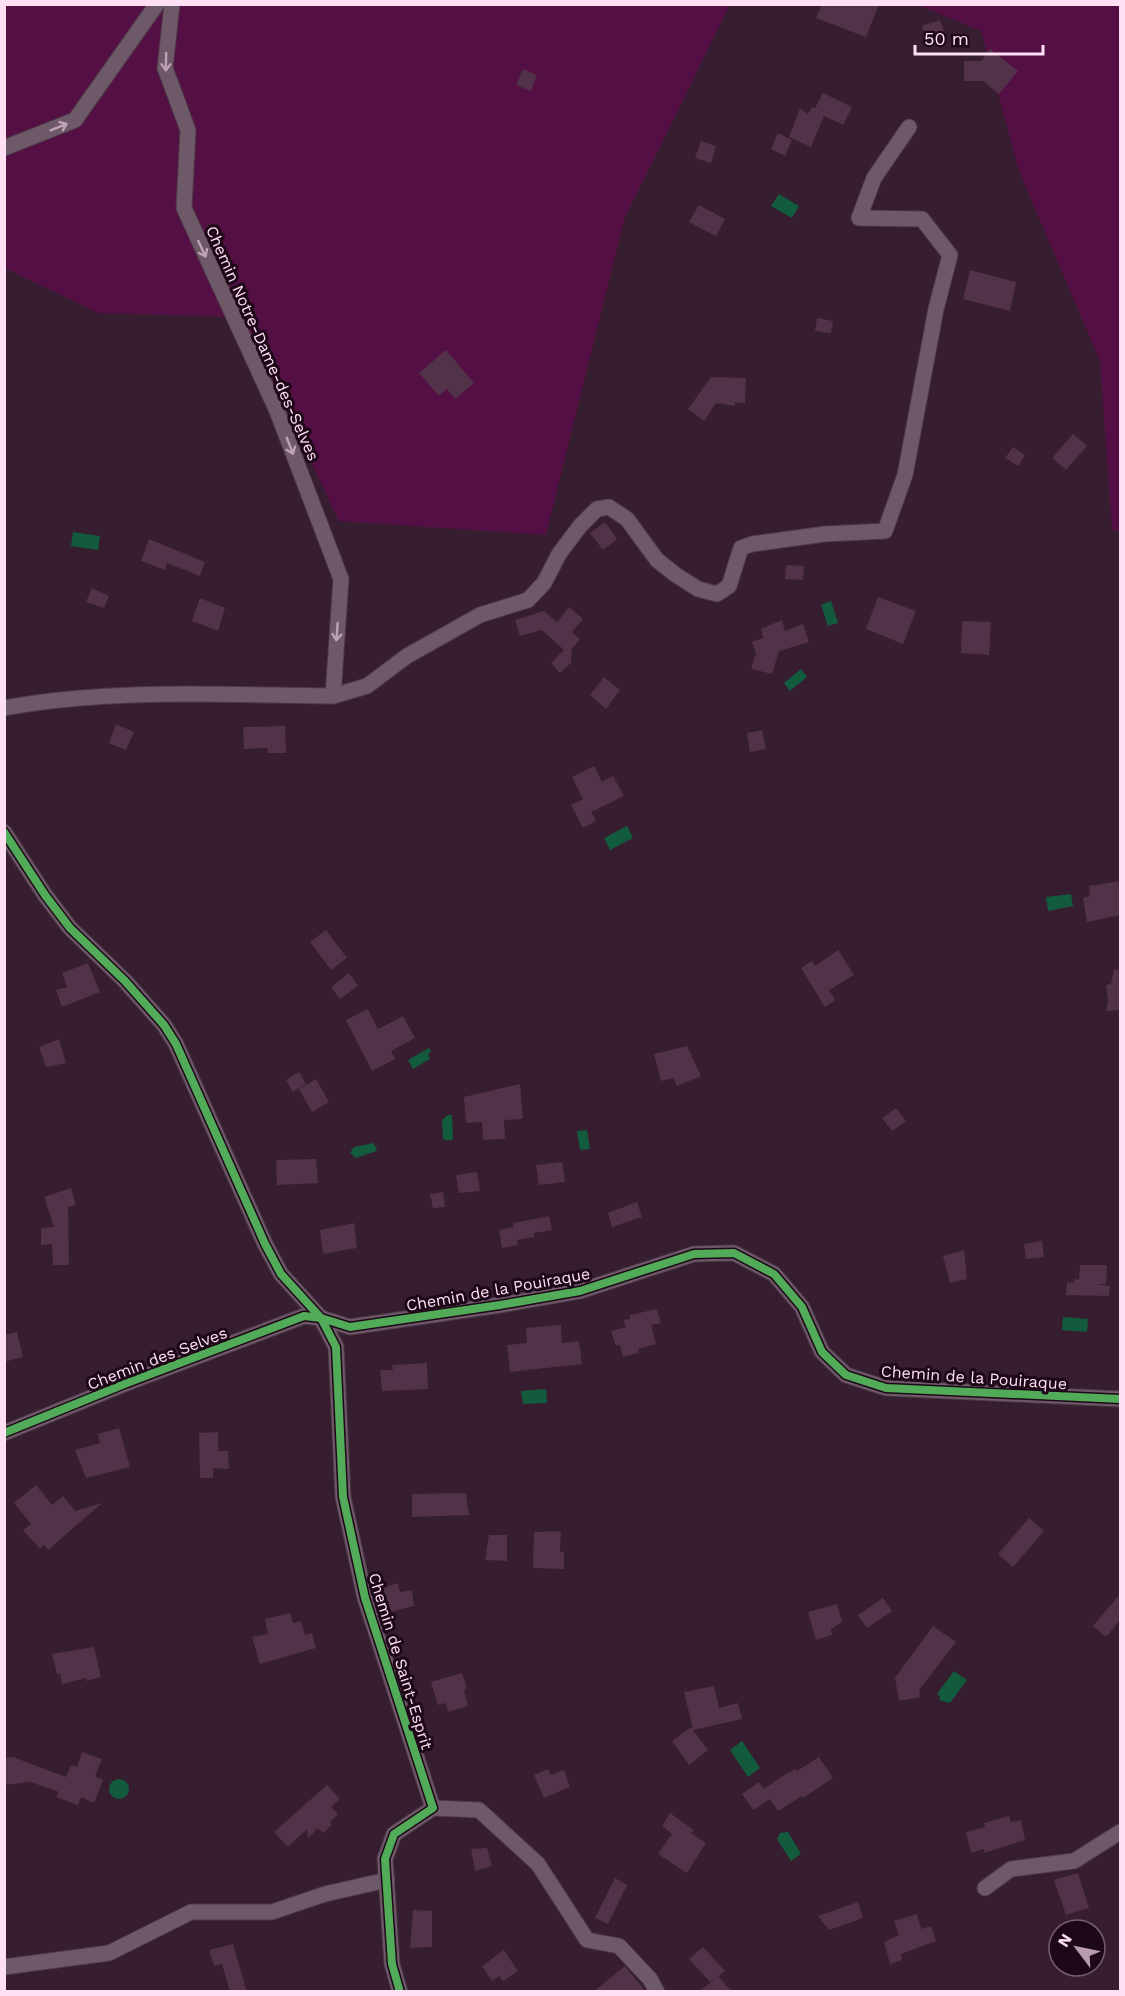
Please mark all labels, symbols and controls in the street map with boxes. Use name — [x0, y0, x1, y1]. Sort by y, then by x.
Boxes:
scale bar — [915, 18, 1042, 56]
text: 50 m — [924, 28, 969, 49]
one-way arrow — [161, 52, 172, 72]
one-way arrow — [49, 121, 67, 132]
street label: Chemin Notre-Dame-des-Selves — [202, 223, 323, 464]
one-way arrow — [198, 240, 209, 258]
one-way arrow — [286, 436, 297, 455]
one-way arrow — [332, 621, 343, 641]
street label: Chemin de la Pouiraque — [405, 1264, 592, 1315]
street label: Chemin des Selves — [85, 1323, 230, 1394]
street label: Chemin de la Pouiraque — [880, 1362, 1068, 1393]
street label: Chemin de Saint-Esprit — [365, 1571, 437, 1752]
north arrow — [1047, 1918, 1107, 1978]
text: N — [1054, 1930, 1076, 1950]

